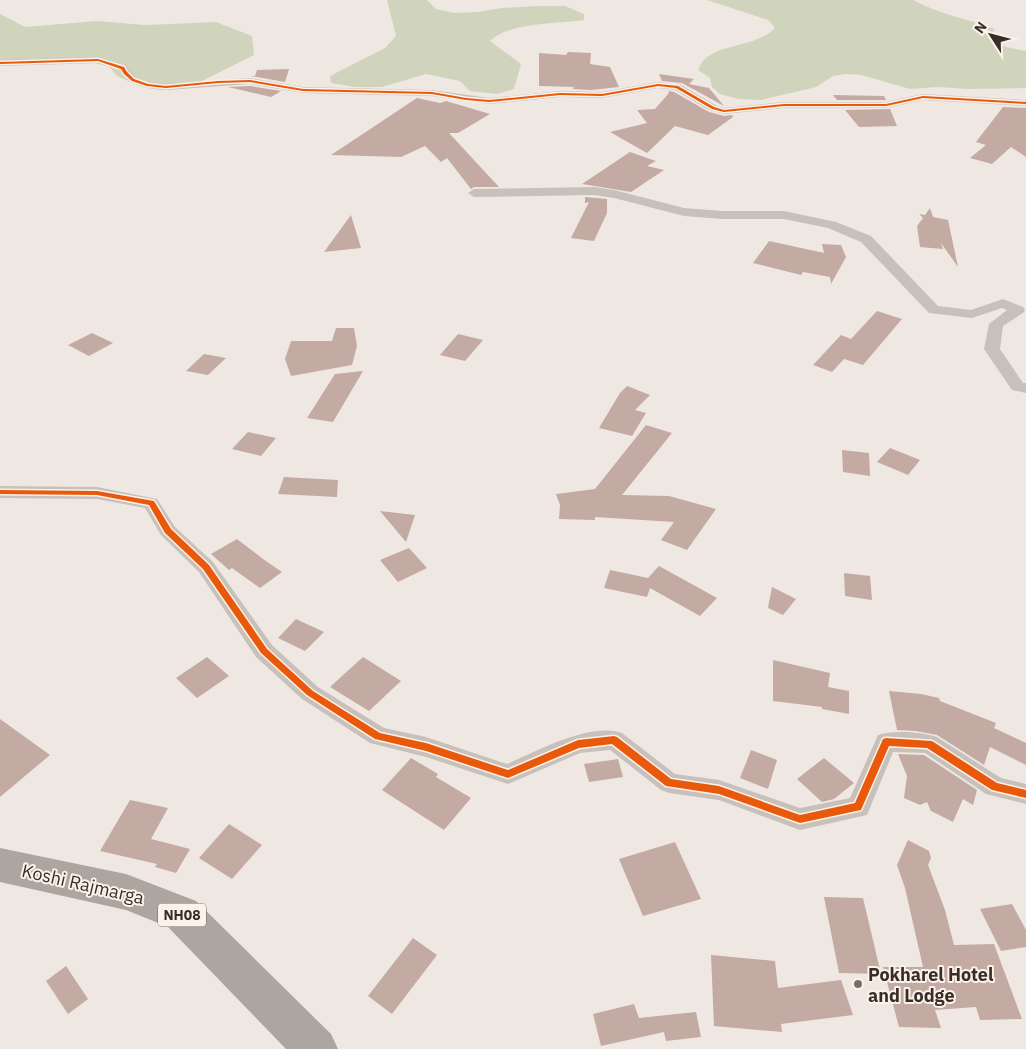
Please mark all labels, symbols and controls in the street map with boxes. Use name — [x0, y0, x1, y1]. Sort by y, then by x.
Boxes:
north arrow — [966, 10, 1016, 60]
text: N — [970, 18, 991, 37]
street label: Koshi Rajmarga — [20, 859, 147, 909]
road number: NH08 — [158, 904, 206, 926]
place label: Pokharel Hotel and Lodge — [868, 963, 994, 1007]
marker: Pokharel Hotel and Lodge — [852, 978, 864, 990]

